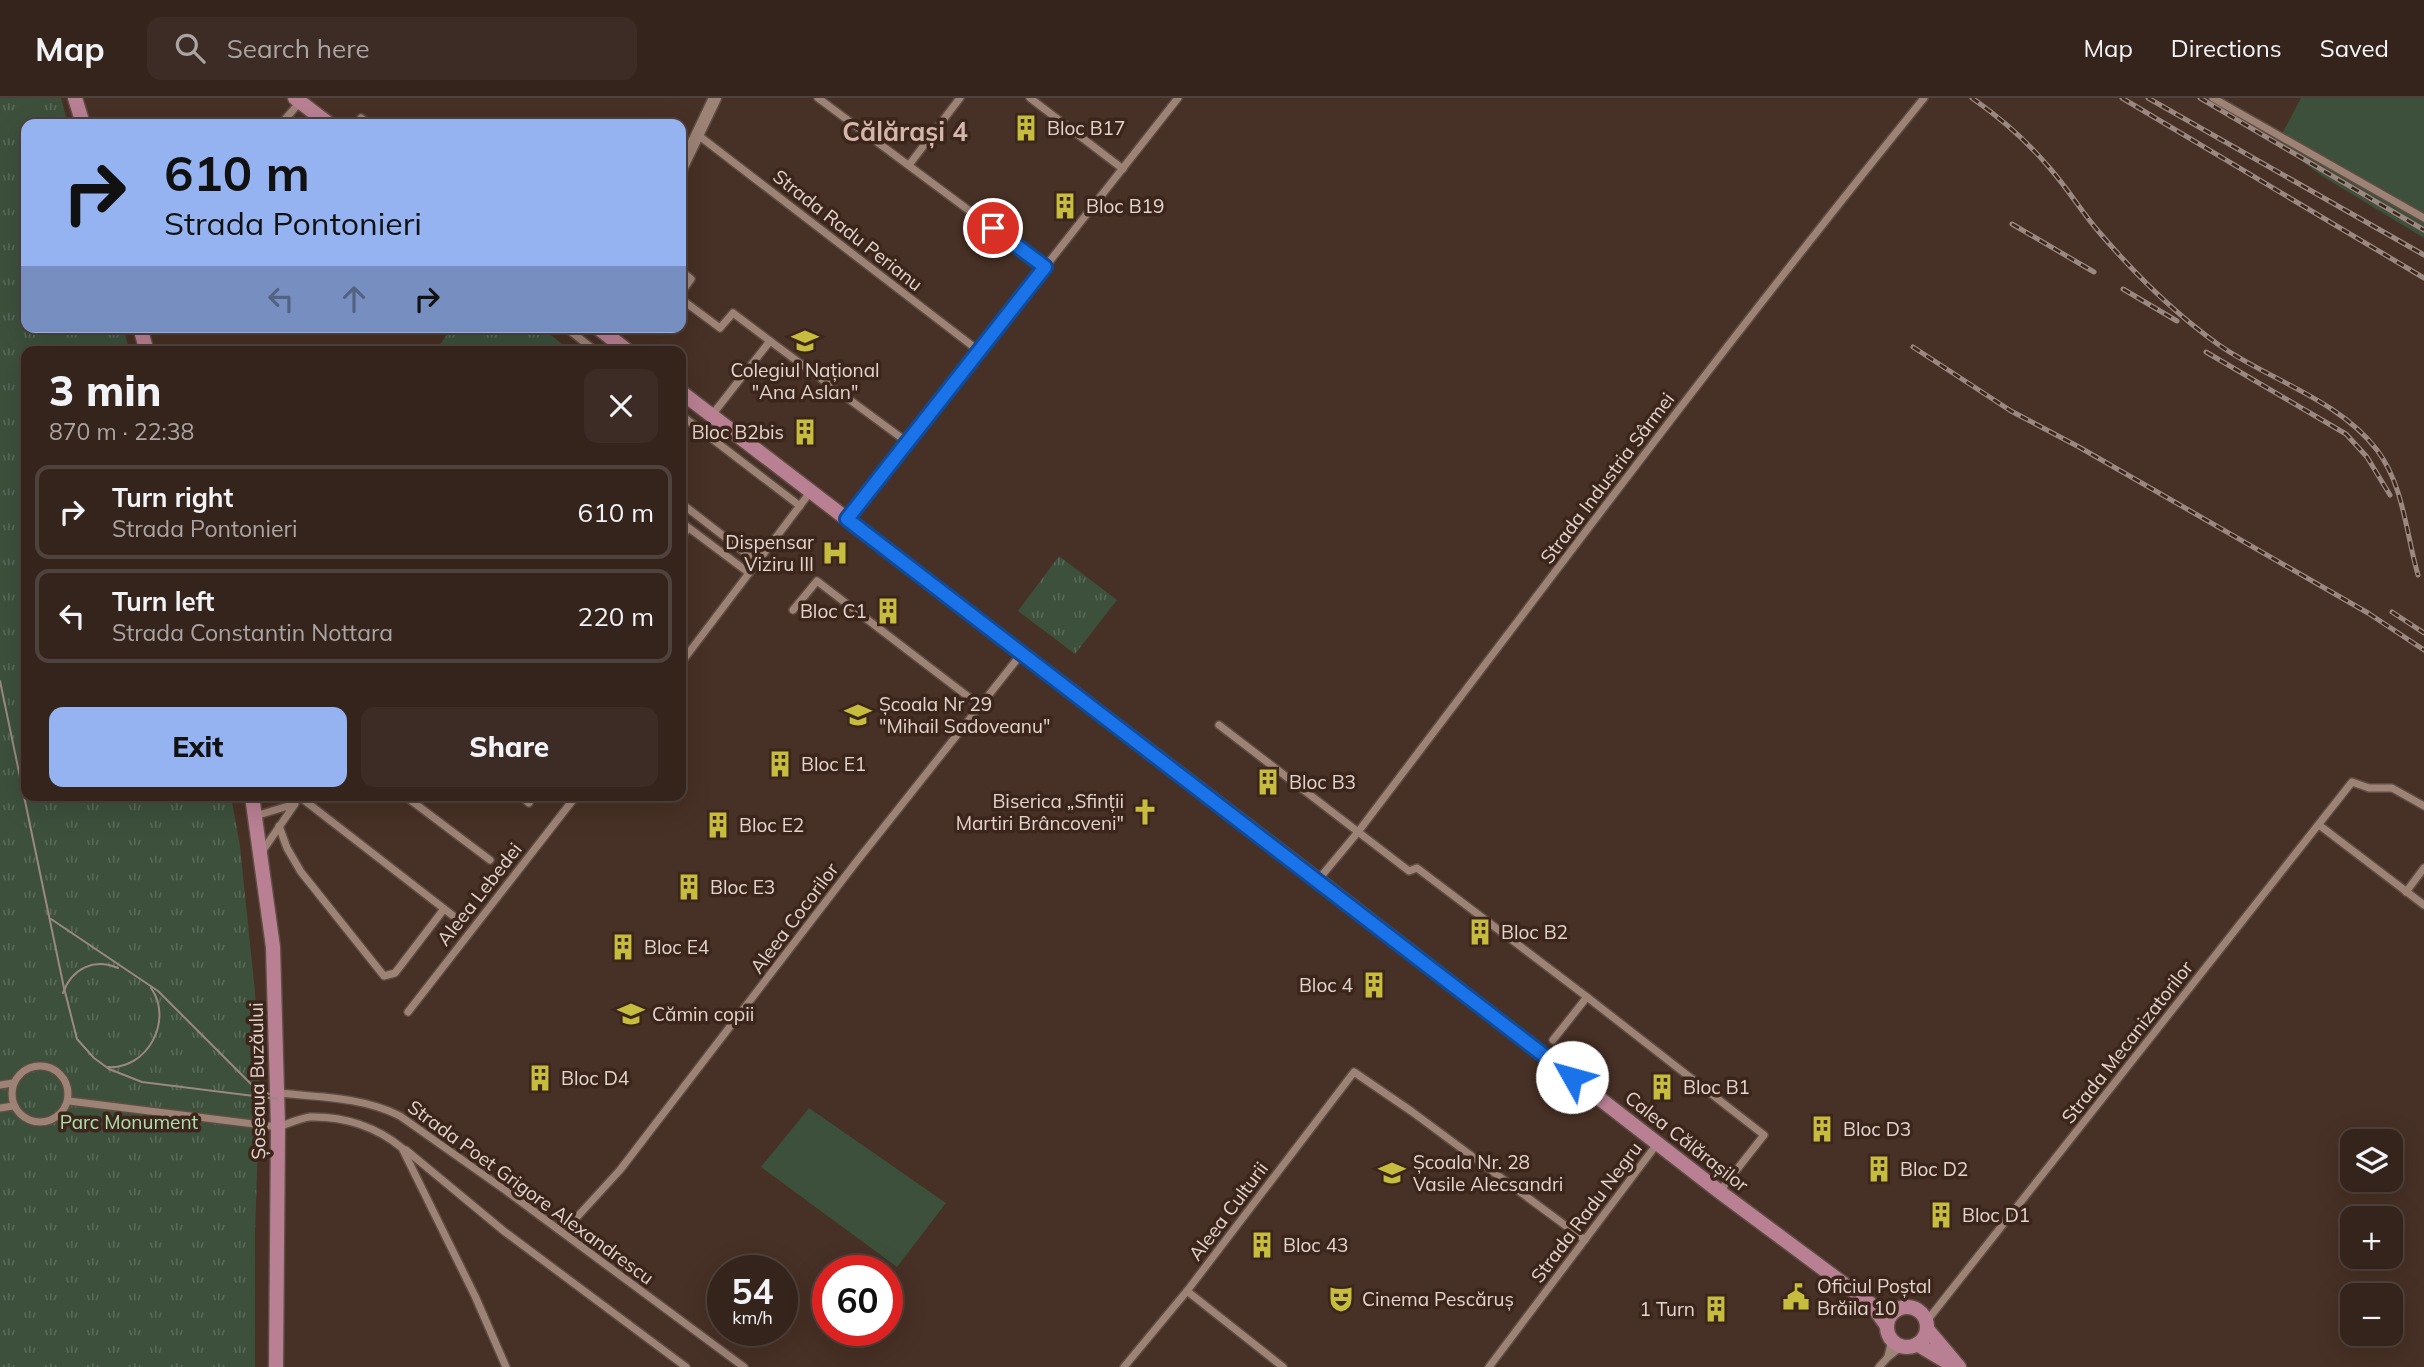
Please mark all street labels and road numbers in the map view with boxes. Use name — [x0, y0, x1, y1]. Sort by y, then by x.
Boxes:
street label: Strada Radu Perianu — [768, 164, 928, 296]
street label: Strada Industria Sârmei — [1535, 388, 1679, 568]
street label: Aleea Lebedei — [431, 838, 527, 950]
street label: Aleea Cocorilor — [745, 858, 843, 978]
street label: Strada Mecanizatorilor — [2056, 956, 2198, 1128]
street label: Șoseaua Buzăului — [244, 1002, 271, 1160]
street label: Calea Călărașilor — [1620, 1085, 1754, 1197]
street label: Strada Poet Grigore Alexandrescu — [403, 1095, 659, 1289]
street label: Strada Radu Negru — [1525, 1137, 1647, 1287]
street label: Aleea Culturii — [1183, 1157, 1273, 1265]

